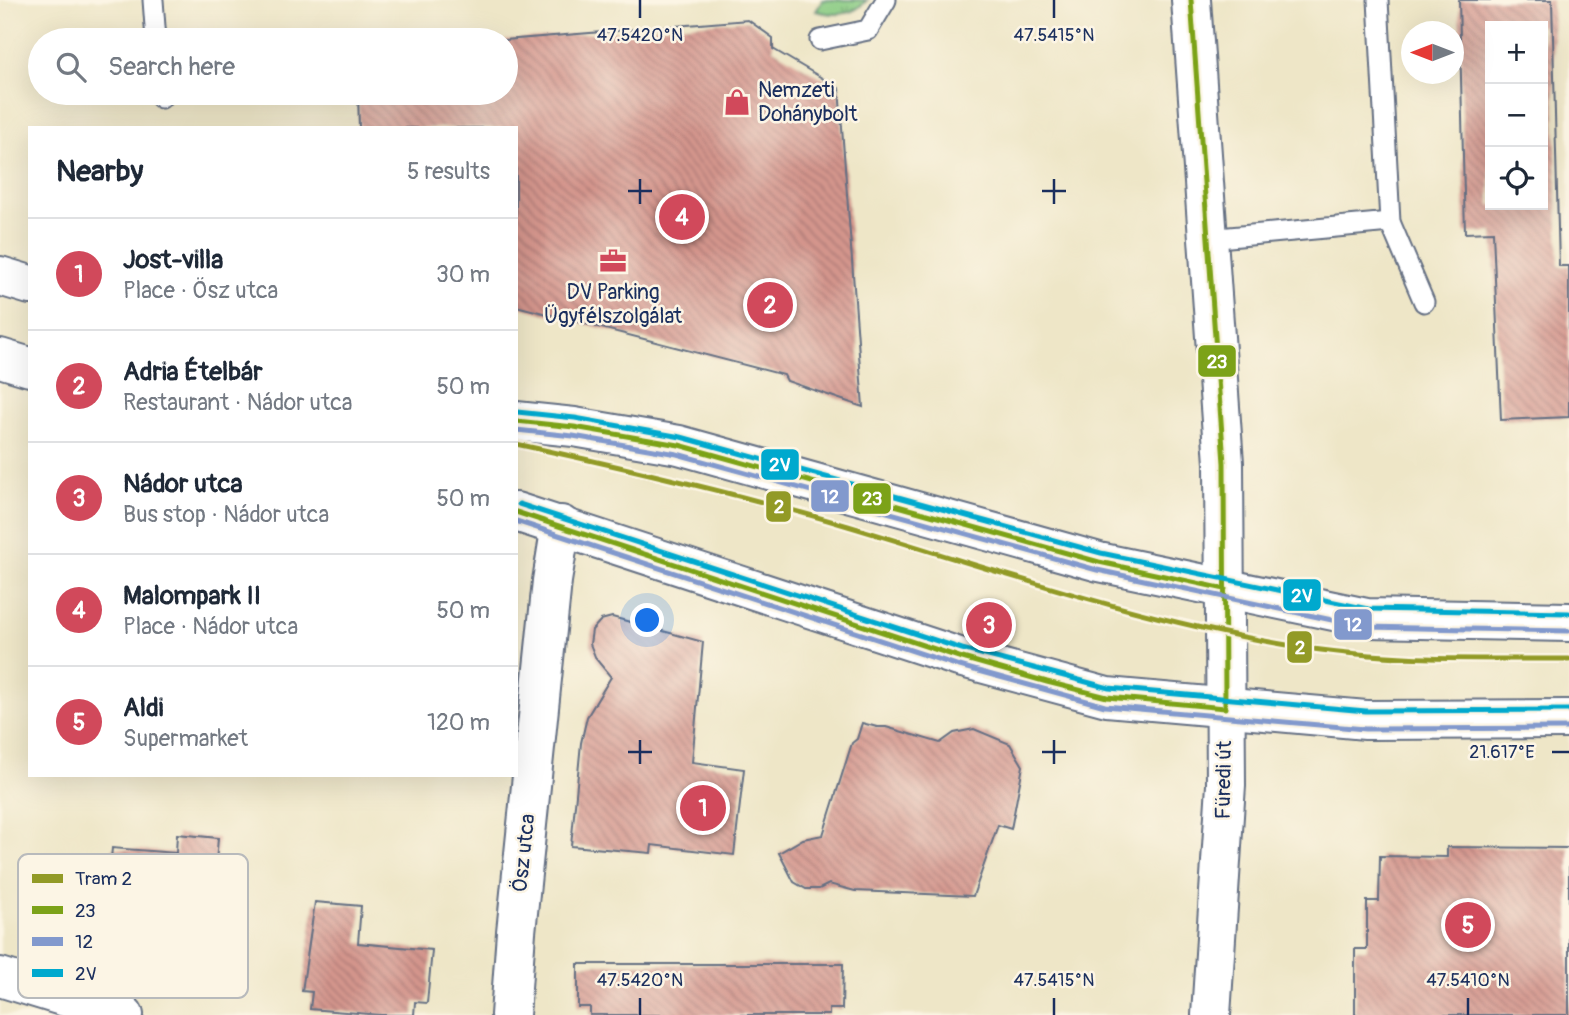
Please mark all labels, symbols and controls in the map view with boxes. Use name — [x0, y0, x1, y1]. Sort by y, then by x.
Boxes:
north arrow — [1401, 21, 1464, 84]
map controls — [1485, 21, 1548, 210]
button: + — [1485, 21, 1548, 84]
text: 47.5420°N — [597, 24, 683, 47]
text: 47.5415°N — [1014, 24, 1094, 47]
search box — [28, 28, 518, 105]
icon: search — [52, 48, 90, 86]
text: Search here — [108, 51, 235, 83]
place label: Nemzeti Dohánybolt — [758, 77, 858, 128]
button: − — [1485, 84, 1548, 147]
shop icon: Nemzeti Dohánybolt — [722, 87, 752, 117]
button: locate — [1485, 147, 1548, 210]
text: Nearby — [56, 153, 143, 190]
text: 5 results — [407, 157, 490, 186]
pin: 4 — [659, 191, 705, 243]
text: Jost-villa — [123, 244, 223, 276]
office icon: DV Parking Ügyfélszolgálat — [598, 246, 628, 276]
text: 1 — [75, 260, 84, 289]
text: 30 m — [436, 260, 490, 289]
text: Place · Ösz utca — [123, 276, 278, 305]
place label: DV Parking Ügyfélszolgálat — [544, 279, 683, 330]
pin: 2 — [747, 279, 793, 331]
line badge: 23 — [1197, 344, 1237, 378]
text: 23 — [1207, 350, 1227, 374]
text: Adria Ételbár — [123, 356, 263, 388]
text: 2 — [73, 372, 85, 401]
text: 50 m — [436, 372, 490, 401]
text: Restaurant · Nádor utca — [123, 388, 353, 417]
line badge: 2V — [760, 448, 800, 481]
text: 2V — [769, 453, 791, 477]
text: Nádor utca — [123, 468, 243, 500]
line badge: 12 — [810, 479, 850, 513]
line badge: 23 — [852, 482, 892, 515]
text: 3 — [73, 484, 85, 513]
text: 50 m — [436, 484, 490, 513]
text: 12 — [821, 485, 839, 509]
text: 23 — [862, 487, 882, 511]
line badge: 2 — [765, 490, 792, 523]
text: 2 — [774, 495, 785, 519]
text: Bus stop · Nádor utca — [123, 500, 329, 529]
line badge: 2V — [1282, 578, 1322, 612]
text: Malompark II — [123, 580, 261, 612]
text: 2V — [1291, 584, 1313, 608]
text: 4 — [72, 596, 86, 625]
text: 50 m — [436, 596, 490, 625]
pin: 3 — [966, 599, 1012, 651]
your location — [630, 603, 664, 637]
line badge: 12 — [1333, 608, 1373, 641]
text: Place · Nádor utca — [123, 612, 298, 641]
text: 12 — [1344, 613, 1362, 637]
line badge: 2 — [1286, 630, 1313, 664]
text: 2 — [1295, 636, 1306, 660]
text: Aldi — [123, 692, 163, 724]
text: 5 — [73, 708, 85, 737]
text: 120 m — [427, 708, 490, 737]
text: Supermarket — [123, 724, 248, 753]
street label: Füredi út — [1210, 740, 1238, 820]
text: 21.617°E — [1469, 741, 1535, 764]
pin: 1 — [680, 782, 726, 834]
street label: Ösz utca — [506, 813, 542, 893]
legend — [18, 854, 248, 998]
text: Tram 2 — [75, 867, 132, 891]
text: 23 — [75, 899, 96, 923]
pin: 5 — [1445, 899, 1491, 951]
text: 12 — [75, 930, 93, 954]
text: 2V — [75, 962, 97, 986]
text: 47.5420°N — [597, 969, 683, 992]
text: 47.5415°N — [1014, 969, 1094, 992]
text: 47.5410°N — [1426, 969, 1510, 992]

